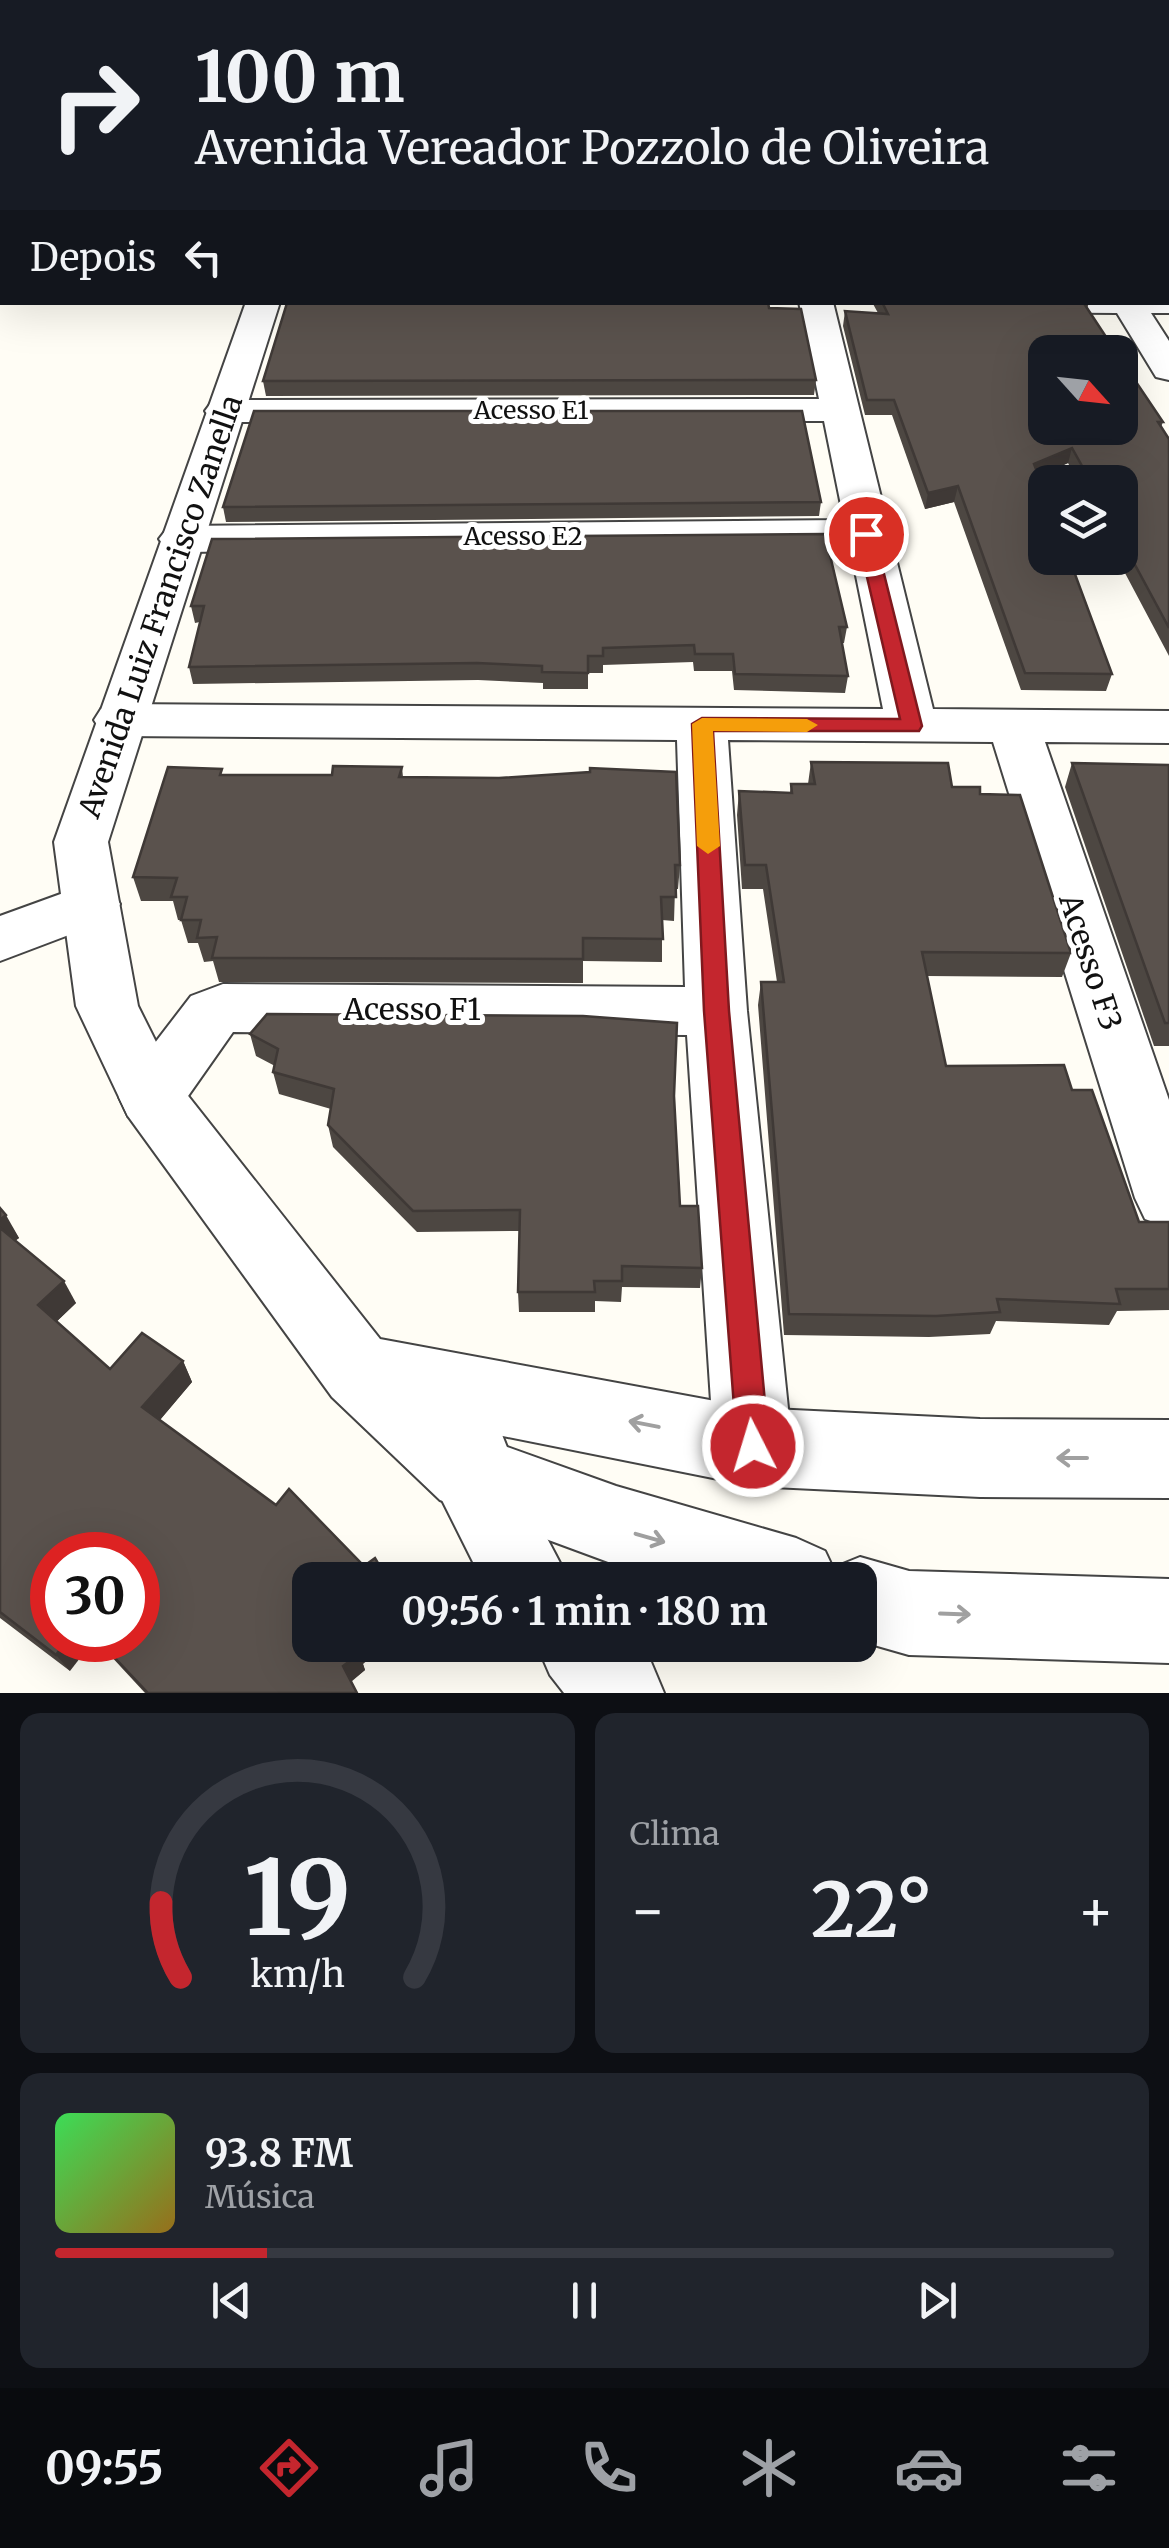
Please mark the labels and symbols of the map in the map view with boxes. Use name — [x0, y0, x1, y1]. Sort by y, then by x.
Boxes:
north arrow — [1028, 335, 1138, 445]
street label: Avenida Luiz Francisco Zanella — [69, 390, 250, 823]
street label: Acesso E1 — [472, 394, 589, 426]
pin — [824, 492, 909, 577]
street label: Acesso E2 — [462, 520, 583, 552]
street label: Acesso F3 — [1051, 888, 1131, 1035]
street label: Acesso F1 — [342, 990, 481, 1028]
position arrow — [701, 1394, 805, 1498]
one-way arrow — [629, 1414, 661, 1433]
one-way arrow — [1056, 1448, 1088, 1468]
one-way arrow — [634, 1529, 665, 1548]
speed limit sign: 30 — [30, 1532, 160, 1662]
one-way arrow — [939, 1605, 971, 1624]

